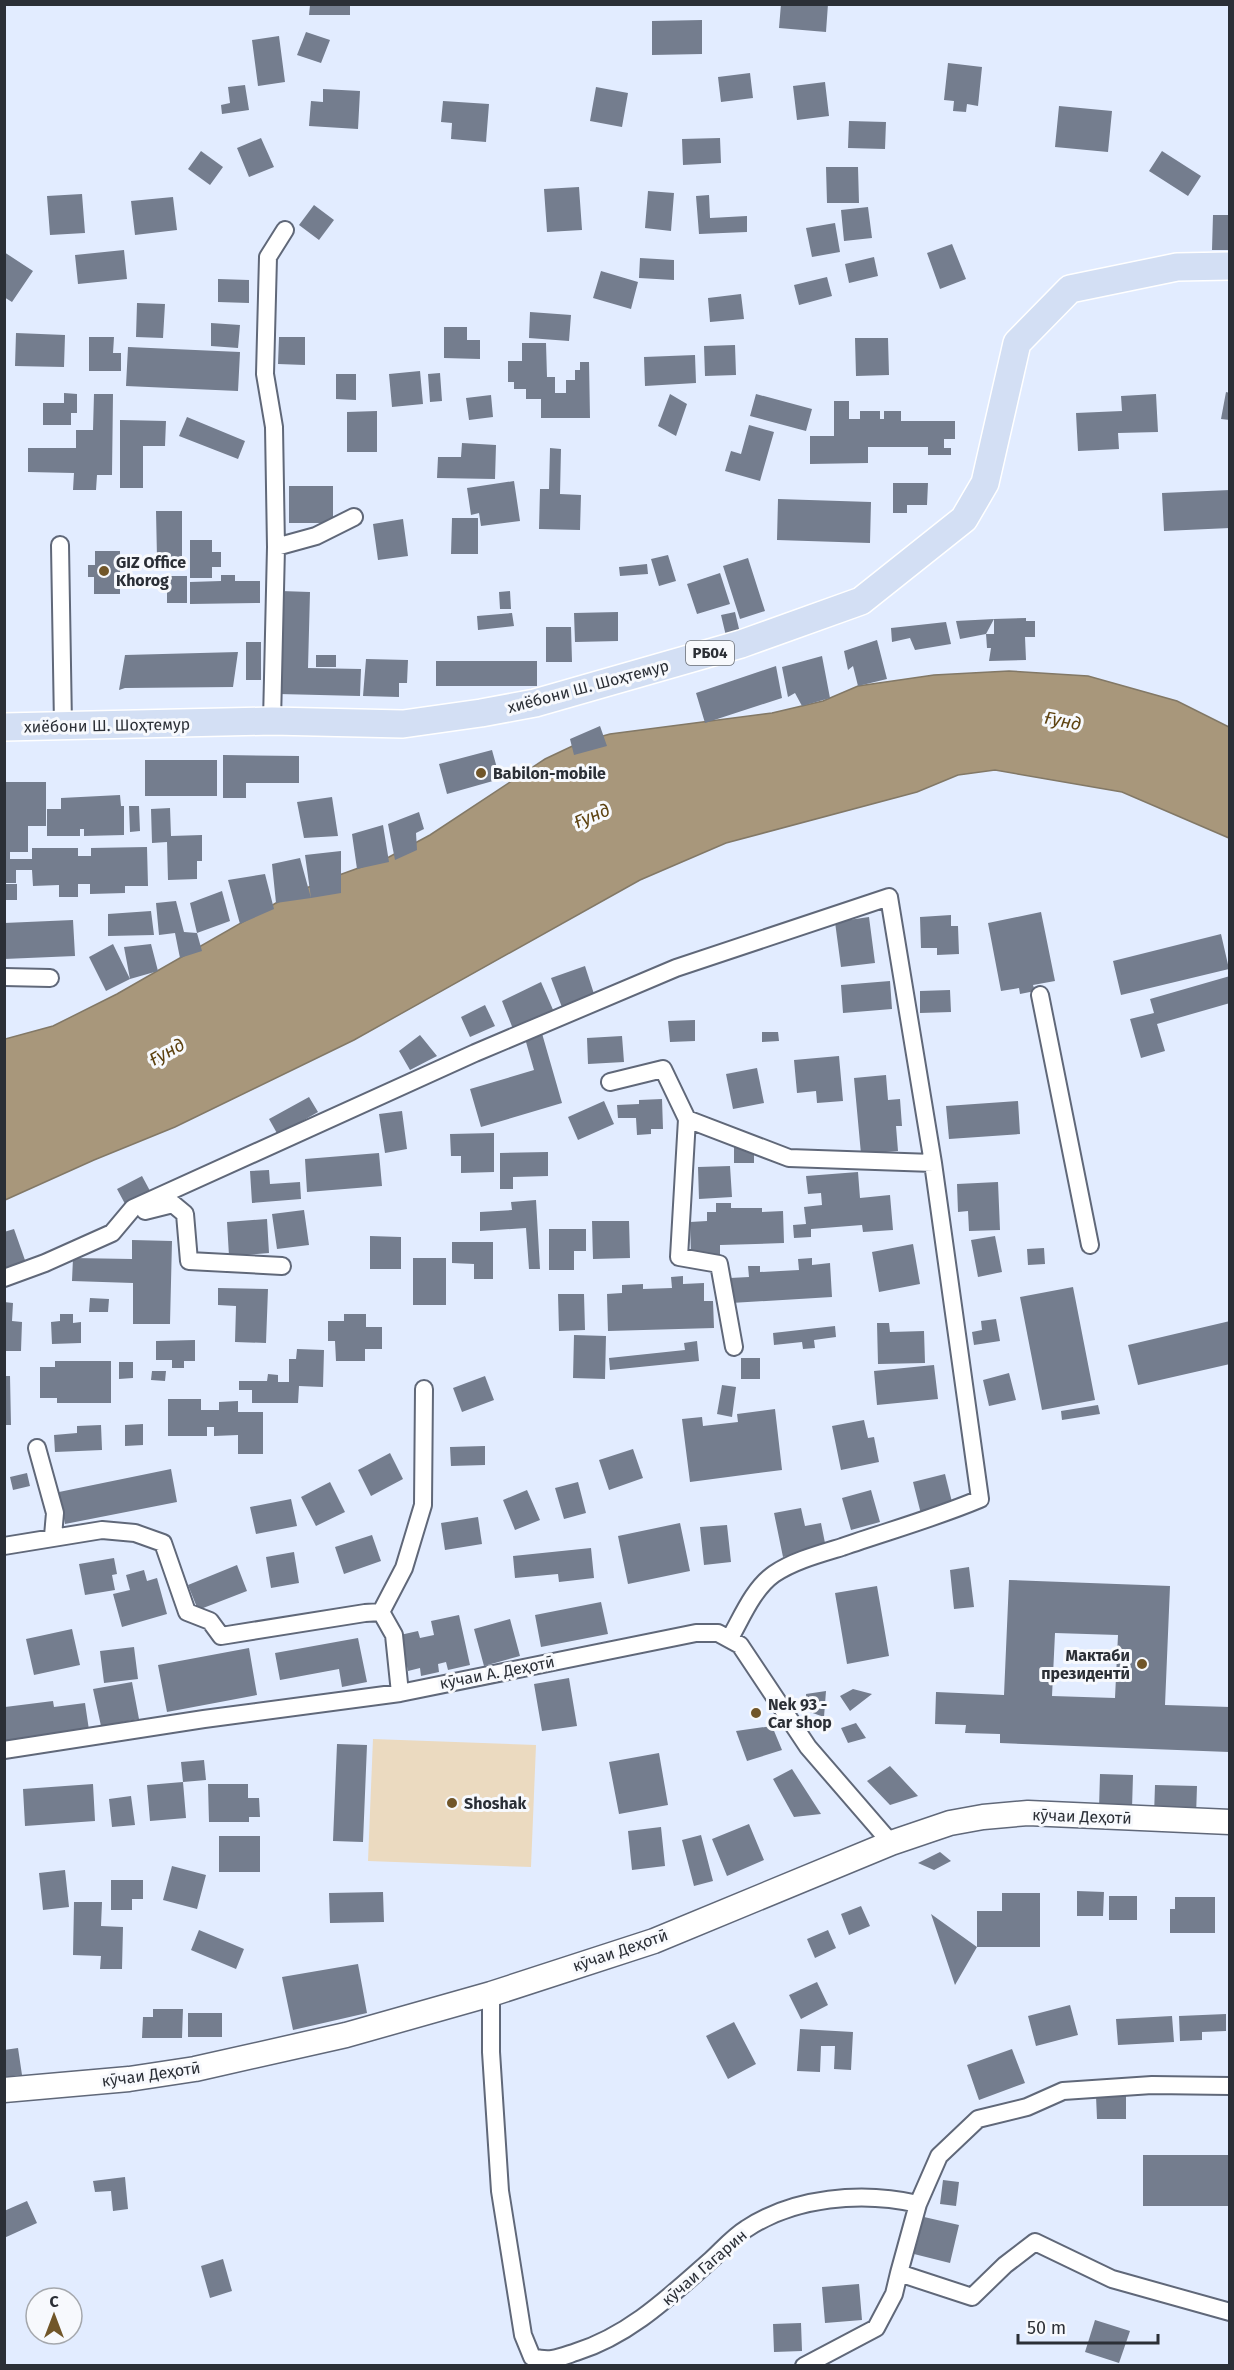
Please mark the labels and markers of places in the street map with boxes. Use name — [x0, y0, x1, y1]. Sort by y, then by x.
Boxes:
place label: GIZ Office Khorog — [116, 553, 186, 590]
marker: GIZ Office Khorog — [97, 564, 111, 578]
place label: Babilon-mobile — [493, 764, 606, 783]
marker: Babilon-mobile — [474, 766, 488, 780]
place label: Мактаби президентӣ — [1041, 1646, 1130, 1683]
marker: Мактаби президентӣ — [1135, 1657, 1149, 1671]
place label: Nek 93 - Car shop — [768, 1695, 832, 1732]
marker: Nek 93 - Car shop — [749, 1706, 763, 1720]
place label: Shoshak — [464, 1794, 526, 1813]
marker: Shoshak — [445, 1796, 459, 1810]

